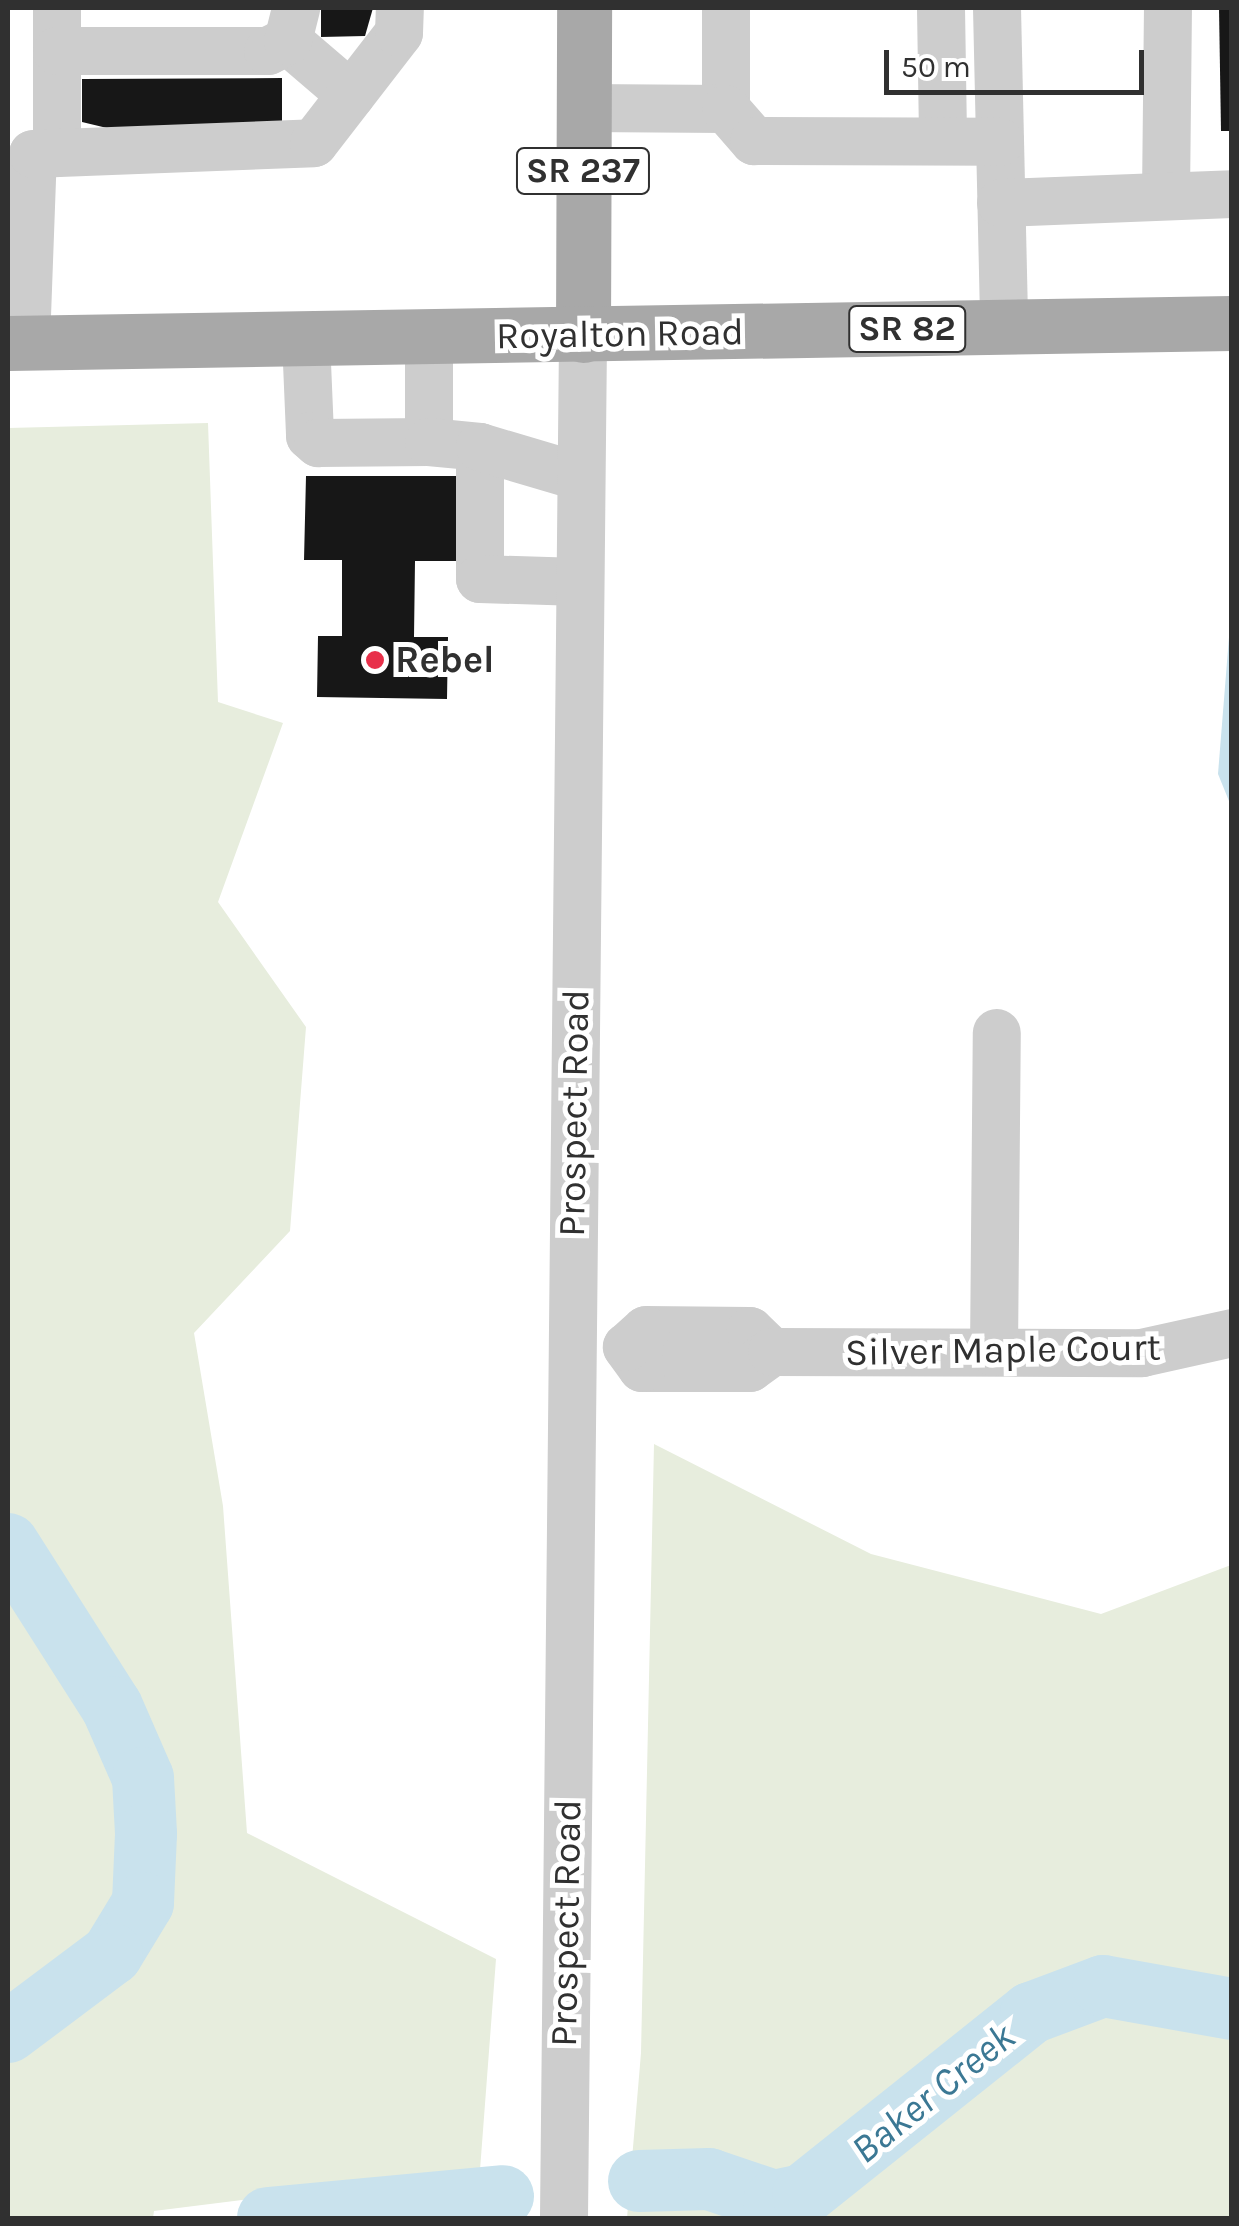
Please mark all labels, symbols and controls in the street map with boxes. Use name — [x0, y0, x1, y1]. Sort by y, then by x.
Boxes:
scale bar — [889, 30, 1149, 92]
text: 50 m — [901, 49, 971, 85]
road number: SR 237 — [516, 141, 650, 201]
road number: SR 82 — [847, 299, 967, 359]
street label: Royalton Road — [496, 309, 744, 359]
place label: Rebel — [395, 637, 495, 683]
marker: Rebel — [364, 649, 386, 671]
street label: Prospect Road — [549, 989, 599, 1237]
street label: Silver Maple Court — [845, 1324, 1161, 1376]
street label: Prospect Road — [541, 1799, 591, 2047]
water label: Baker Creek — [841, 2012, 1025, 2174]

